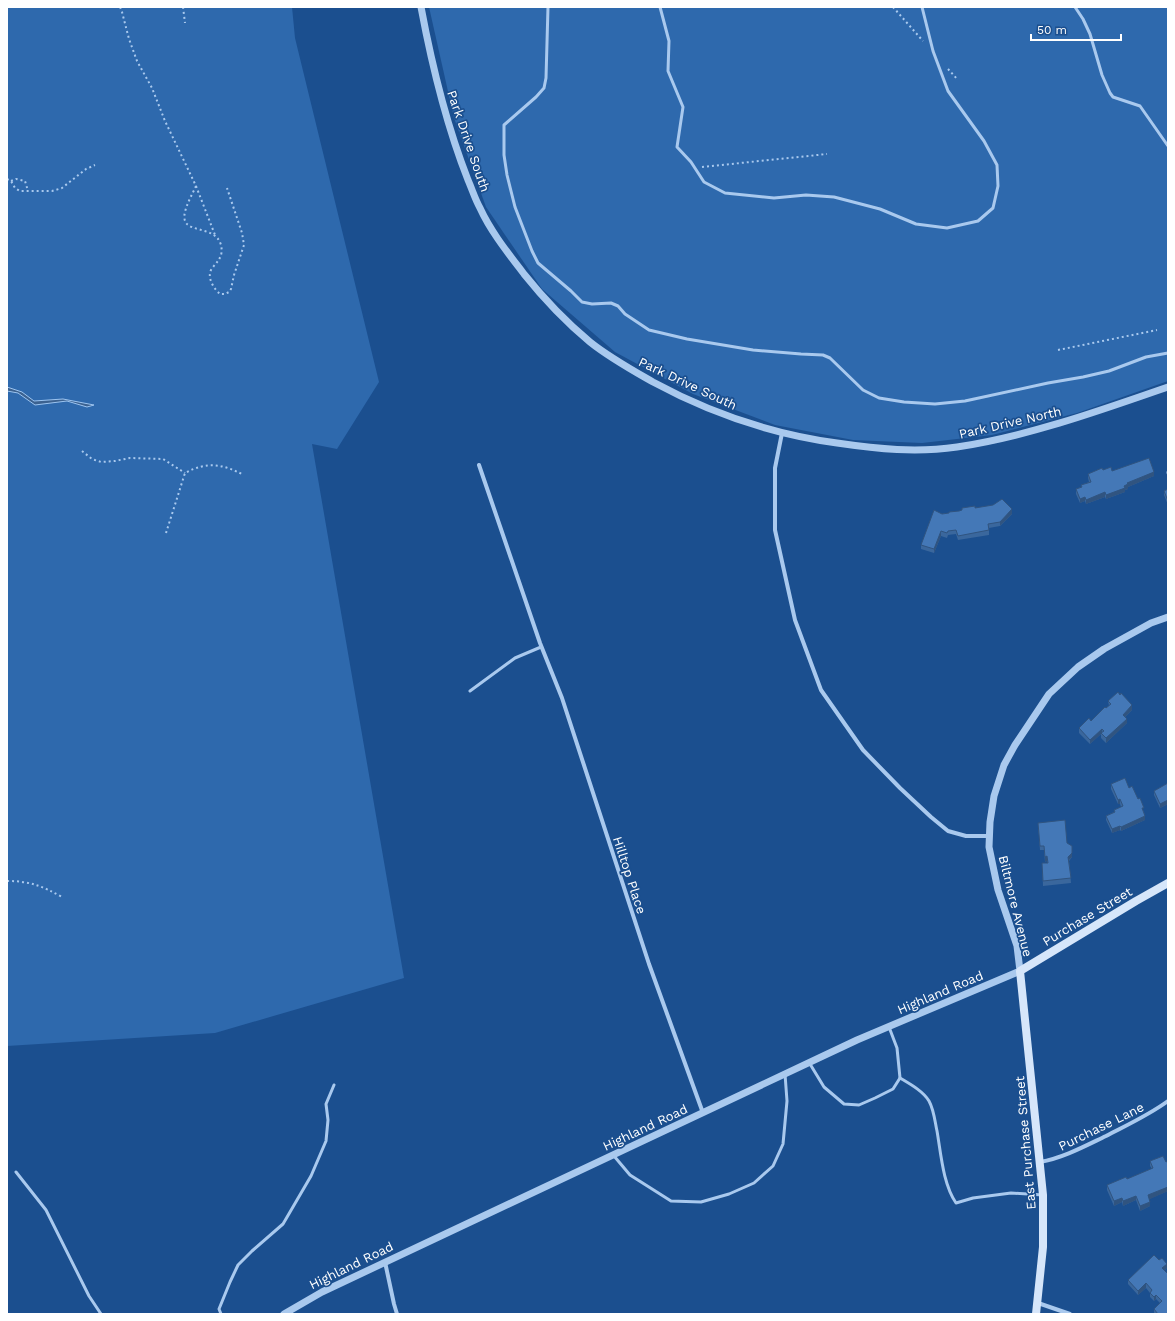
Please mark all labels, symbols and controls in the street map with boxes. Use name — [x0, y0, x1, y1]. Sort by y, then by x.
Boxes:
scale bar — [1031, 16, 1121, 42]
text: 50 m — [1037, 23, 1067, 37]
street label: Park Drive South — [444, 88, 493, 194]
street label: Park Drive South — [636, 354, 739, 413]
street label: Park Drive North — [957, 403, 1063, 442]
street label: Hilltop Place — [610, 835, 649, 916]
street label: Biltmore Avenue — [996, 854, 1035, 958]
street label: Purchase Street — [1040, 884, 1135, 949]
street label: Highland Road — [895, 968, 985, 1017]
street label: East Purchase Street — [1012, 1075, 1039, 1210]
street label: Purchase Lane — [1056, 1099, 1146, 1154]
street label: Highland Road — [601, 1101, 690, 1154]
street label: Highland Road — [307, 1239, 396, 1292]

